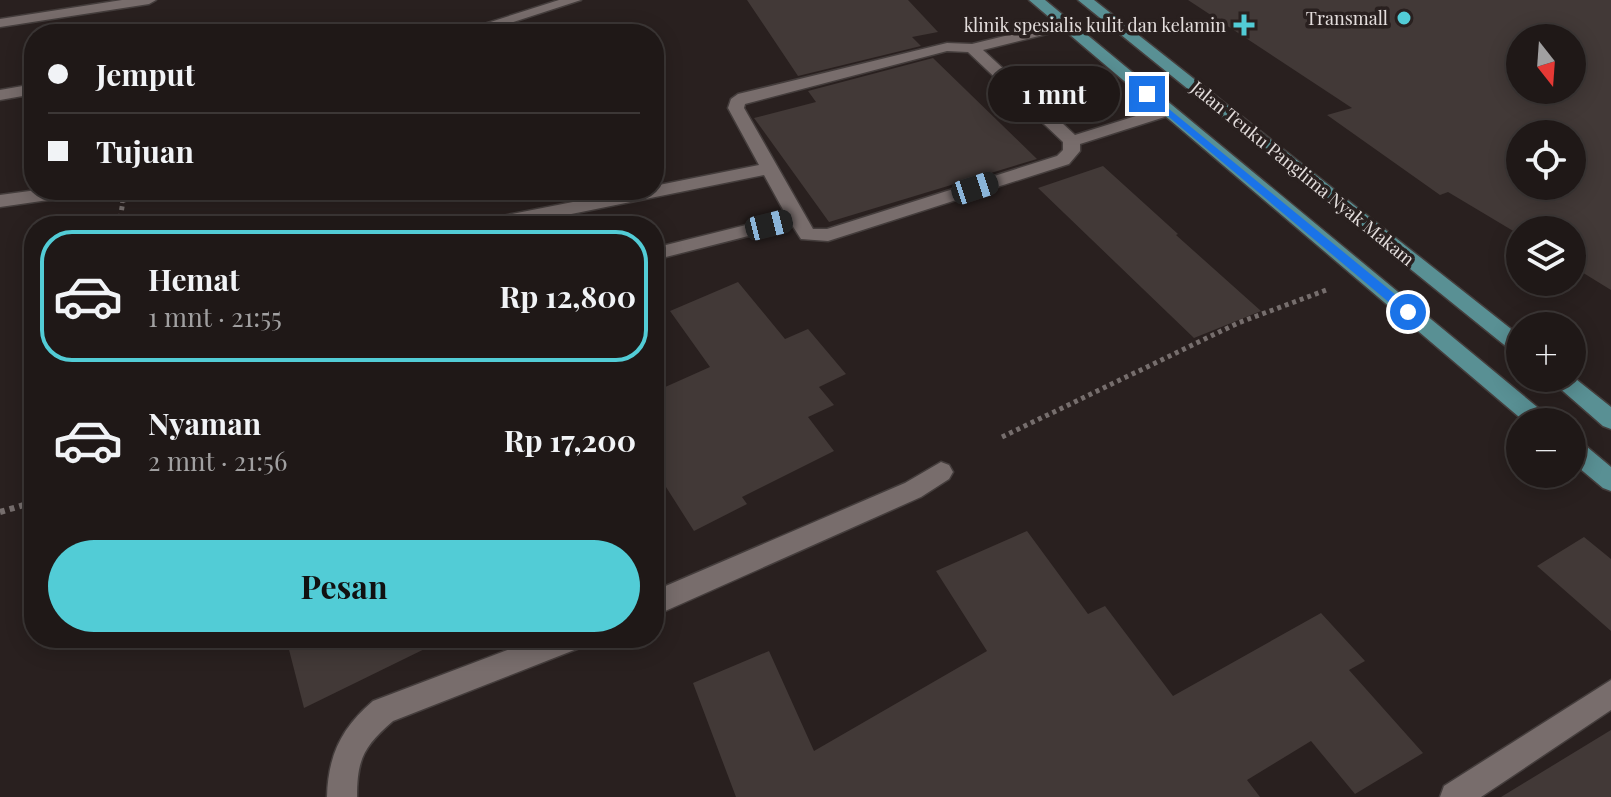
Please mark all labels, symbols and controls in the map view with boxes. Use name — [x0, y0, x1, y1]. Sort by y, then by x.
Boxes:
place label: Transmall — [1306, 6, 1388, 30]
marker: Transmall — [1395, 9, 1413, 27]
place label: klinik spesialis kulit dan kelamin — [964, 13, 1226, 37]
marker: klinik spesialis kulit dan kelamin — [1233, 14, 1255, 36]
north arrow — [1506, 24, 1586, 104]
map controls — [1506, 24, 1586, 488]
text: Jemput — [96, 54, 195, 94]
callout: 1 mnt — [987, 66, 1119, 122]
street label: Jalan Teuku Panglima Nyak Makam — [1185, 75, 1420, 271]
text: 1 mnt — [1022, 76, 1086, 111]
route end — [1129, 76, 1165, 112]
button: locate — [1506, 120, 1586, 200]
text: Tujuan — [96, 131, 194, 171]
car — [948, 169, 1002, 207]
car — [743, 208, 795, 242]
button: layers — [1506, 216, 1586, 296]
text: Hemat — [148, 259, 240, 299]
icon: car — [52, 260, 124, 332]
text: Rp 12,800 — [499, 276, 636, 316]
route start — [1390, 294, 1426, 330]
text: 1 mnt · 21:55 — [148, 299, 282, 334]
button: + — [1506, 312, 1586, 392]
text: Nyaman — [148, 403, 261, 443]
icon: car — [52, 404, 124, 476]
button: − — [1506, 408, 1586, 488]
text: Rp 17,200 — [504, 420, 636, 460]
text: 2 mnt · 21:56 — [148, 443, 287, 478]
button: Pesan — [48, 540, 640, 632]

